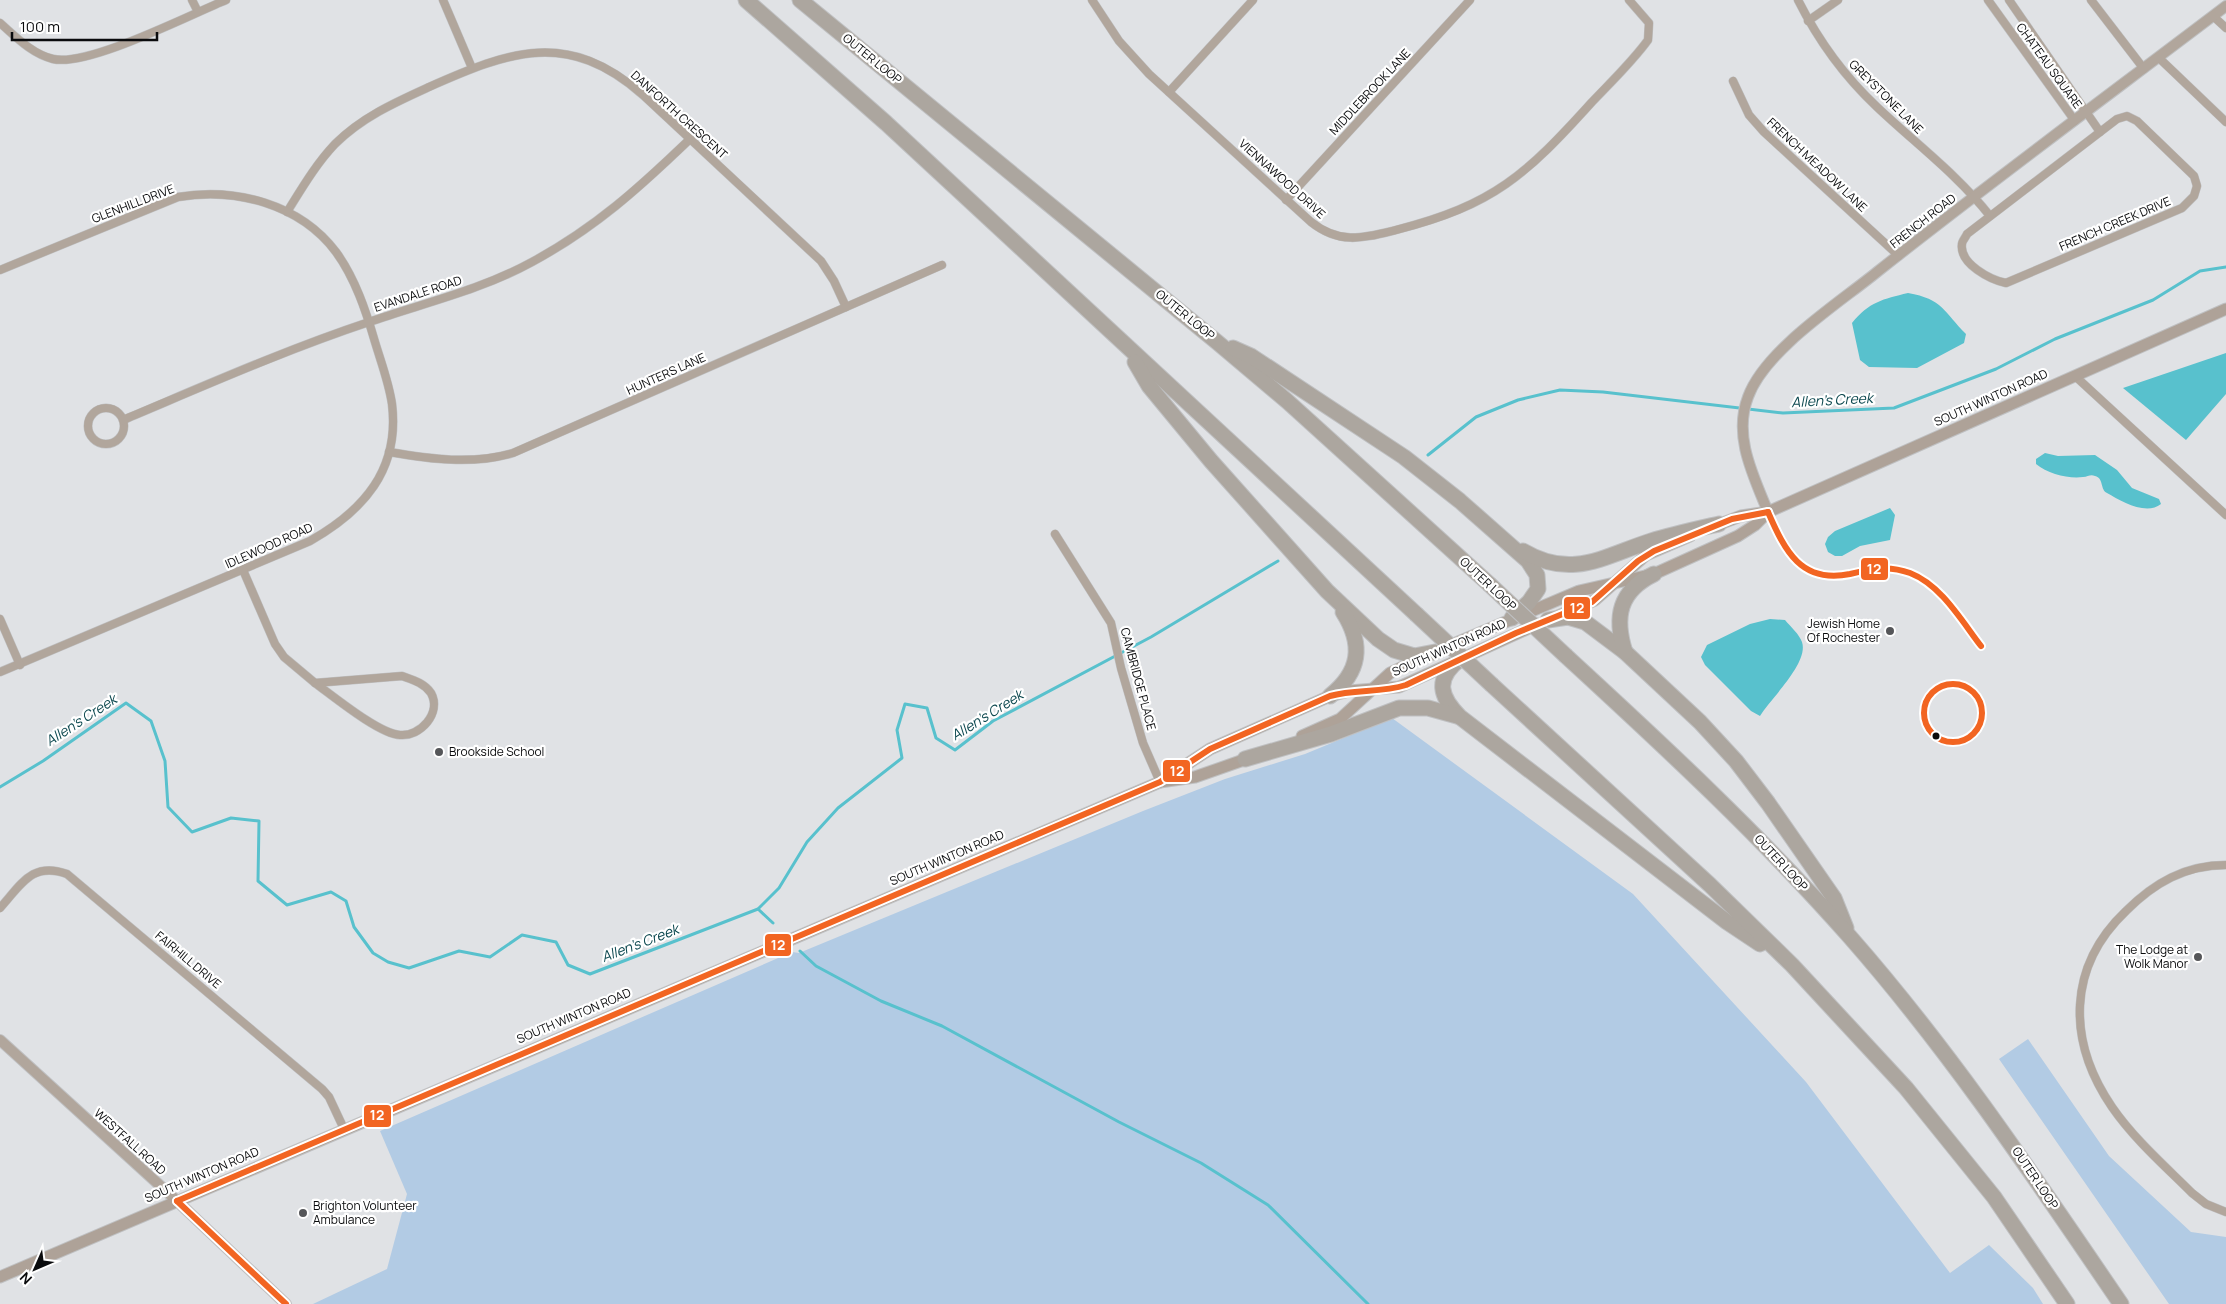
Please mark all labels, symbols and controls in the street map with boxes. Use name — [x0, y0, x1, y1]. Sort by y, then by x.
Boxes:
scale bar — [12, 10, 158, 42]
text: 100 m — [20, 16, 60, 37]
street label: CHATEAU SQUARE — [2013, 19, 2086, 112]
street label: OUTER LOOP — [839, 29, 905, 88]
street label: MIDDLEBROOK LANE — [1325, 45, 1414, 139]
street label: GREYSTONE LANE — [1845, 56, 1927, 138]
street label: DANFORTH CRESCENT — [627, 67, 732, 163]
street label: FRENCH MEADOW LANE — [1764, 114, 1871, 216]
street label: VIENNAWOOD DRIVE — [1235, 135, 1330, 222]
street label: GLENHILL DRIVE — [89, 180, 177, 227]
street label: FRENCH ROAD — [1886, 189, 1959, 252]
street label: FRENCH CREEK DRIVE — [2056, 192, 2173, 255]
street label: EVANDALE ROAD — [372, 271, 464, 316]
street label: OUTER LOOP — [1152, 285, 1218, 344]
street label: HUNTERS LANE — [624, 348, 708, 399]
street label: SOUTH WINTON ROAD — [1931, 365, 2050, 430]
water label: Allen's Creek — [1791, 388, 1875, 411]
street label: IDLEWOOD ROAD — [222, 519, 315, 572]
street label: OUTER LOOP — [1456, 553, 1520, 614]
line badge: 12 — [1860, 557, 1889, 581]
text: 12 — [1867, 559, 1881, 578]
line badge: 12 — [1563, 596, 1591, 620]
text: 12 — [1570, 598, 1584, 617]
street label: SOUTH WINTON ROAD — [1389, 615, 1508, 680]
place label: Jewish Home Of Rochester — [1807, 615, 1881, 646]
marker: Jewish Home Of Rochester — [1884, 625, 1896, 637]
street label: CAMBRIDGE PLACE — [1117, 626, 1160, 732]
water label: Allen's Creek — [947, 684, 1028, 744]
water label: Allen's Creek — [41, 688, 122, 750]
unlabelled marker — [1931, 731, 1941, 741]
place label: Brookside School — [449, 743, 544, 760]
marker: Brookside School — [433, 746, 445, 758]
line badge: 12 — [1162, 759, 1191, 783]
text: 12 — [1170, 761, 1184, 780]
street label: SOUTH WINTON ROAD — [887, 826, 1007, 889]
street label: OUTER LOOP — [1751, 831, 1812, 895]
water label: Allen's Creek — [598, 918, 683, 966]
street label: FAIRHILL DRIVE — [152, 927, 225, 992]
line badge: 12 — [764, 933, 792, 957]
text: 12 — [771, 935, 785, 954]
place label: The Lodge at Wolk Manor — [2116, 941, 2189, 972]
marker: The Lodge at Wolk Manor — [2192, 951, 2204, 963]
street label: SOUTH WINTON ROAD — [514, 984, 634, 1047]
line badge: 12 — [363, 1104, 392, 1128]
street label: WESTFALL ROAD — [91, 1105, 170, 1179]
text: 12 — [370, 1105, 384, 1124]
street label: SOUTH WINTON ROAD — [142, 1143, 262, 1206]
street label: OUTER LOOP — [2008, 1143, 2062, 1212]
place label: Brighton Volunteer Ambulance — [313, 1197, 417, 1228]
marker: Brighton Volunteer Ambulance — [297, 1207, 309, 1219]
north arrow — [10, 1244, 60, 1294]
text: N — [15, 1268, 36, 1289]

